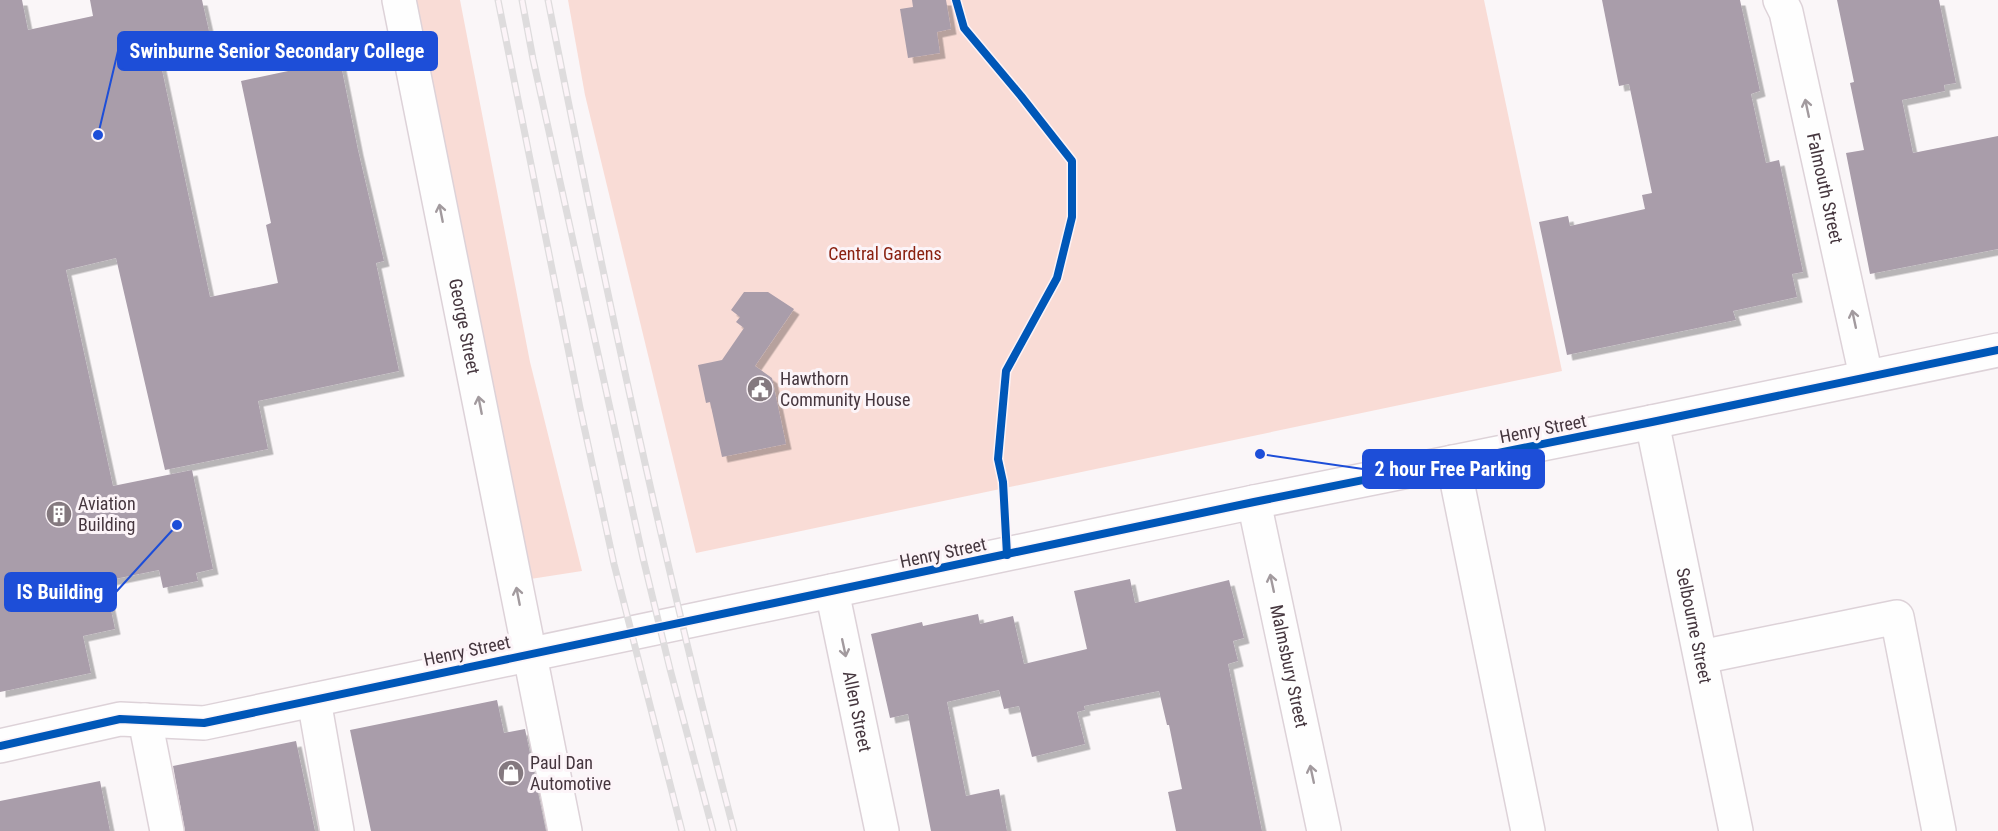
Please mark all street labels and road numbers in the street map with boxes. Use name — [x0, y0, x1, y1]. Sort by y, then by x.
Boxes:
street label: Falmouth Street — [1803, 131, 1848, 246]
street label: George Street — [445, 277, 485, 376]
street label: Henry Street — [1498, 410, 1588, 447]
street label: Henry Street — [898, 533, 988, 572]
street label: Selbourne Street — [1672, 566, 1716, 685]
street label: Malmsbury Street — [1266, 603, 1313, 730]
street label: Henry Street — [422, 631, 512, 670]
street label: Allen Street — [839, 669, 876, 754]

